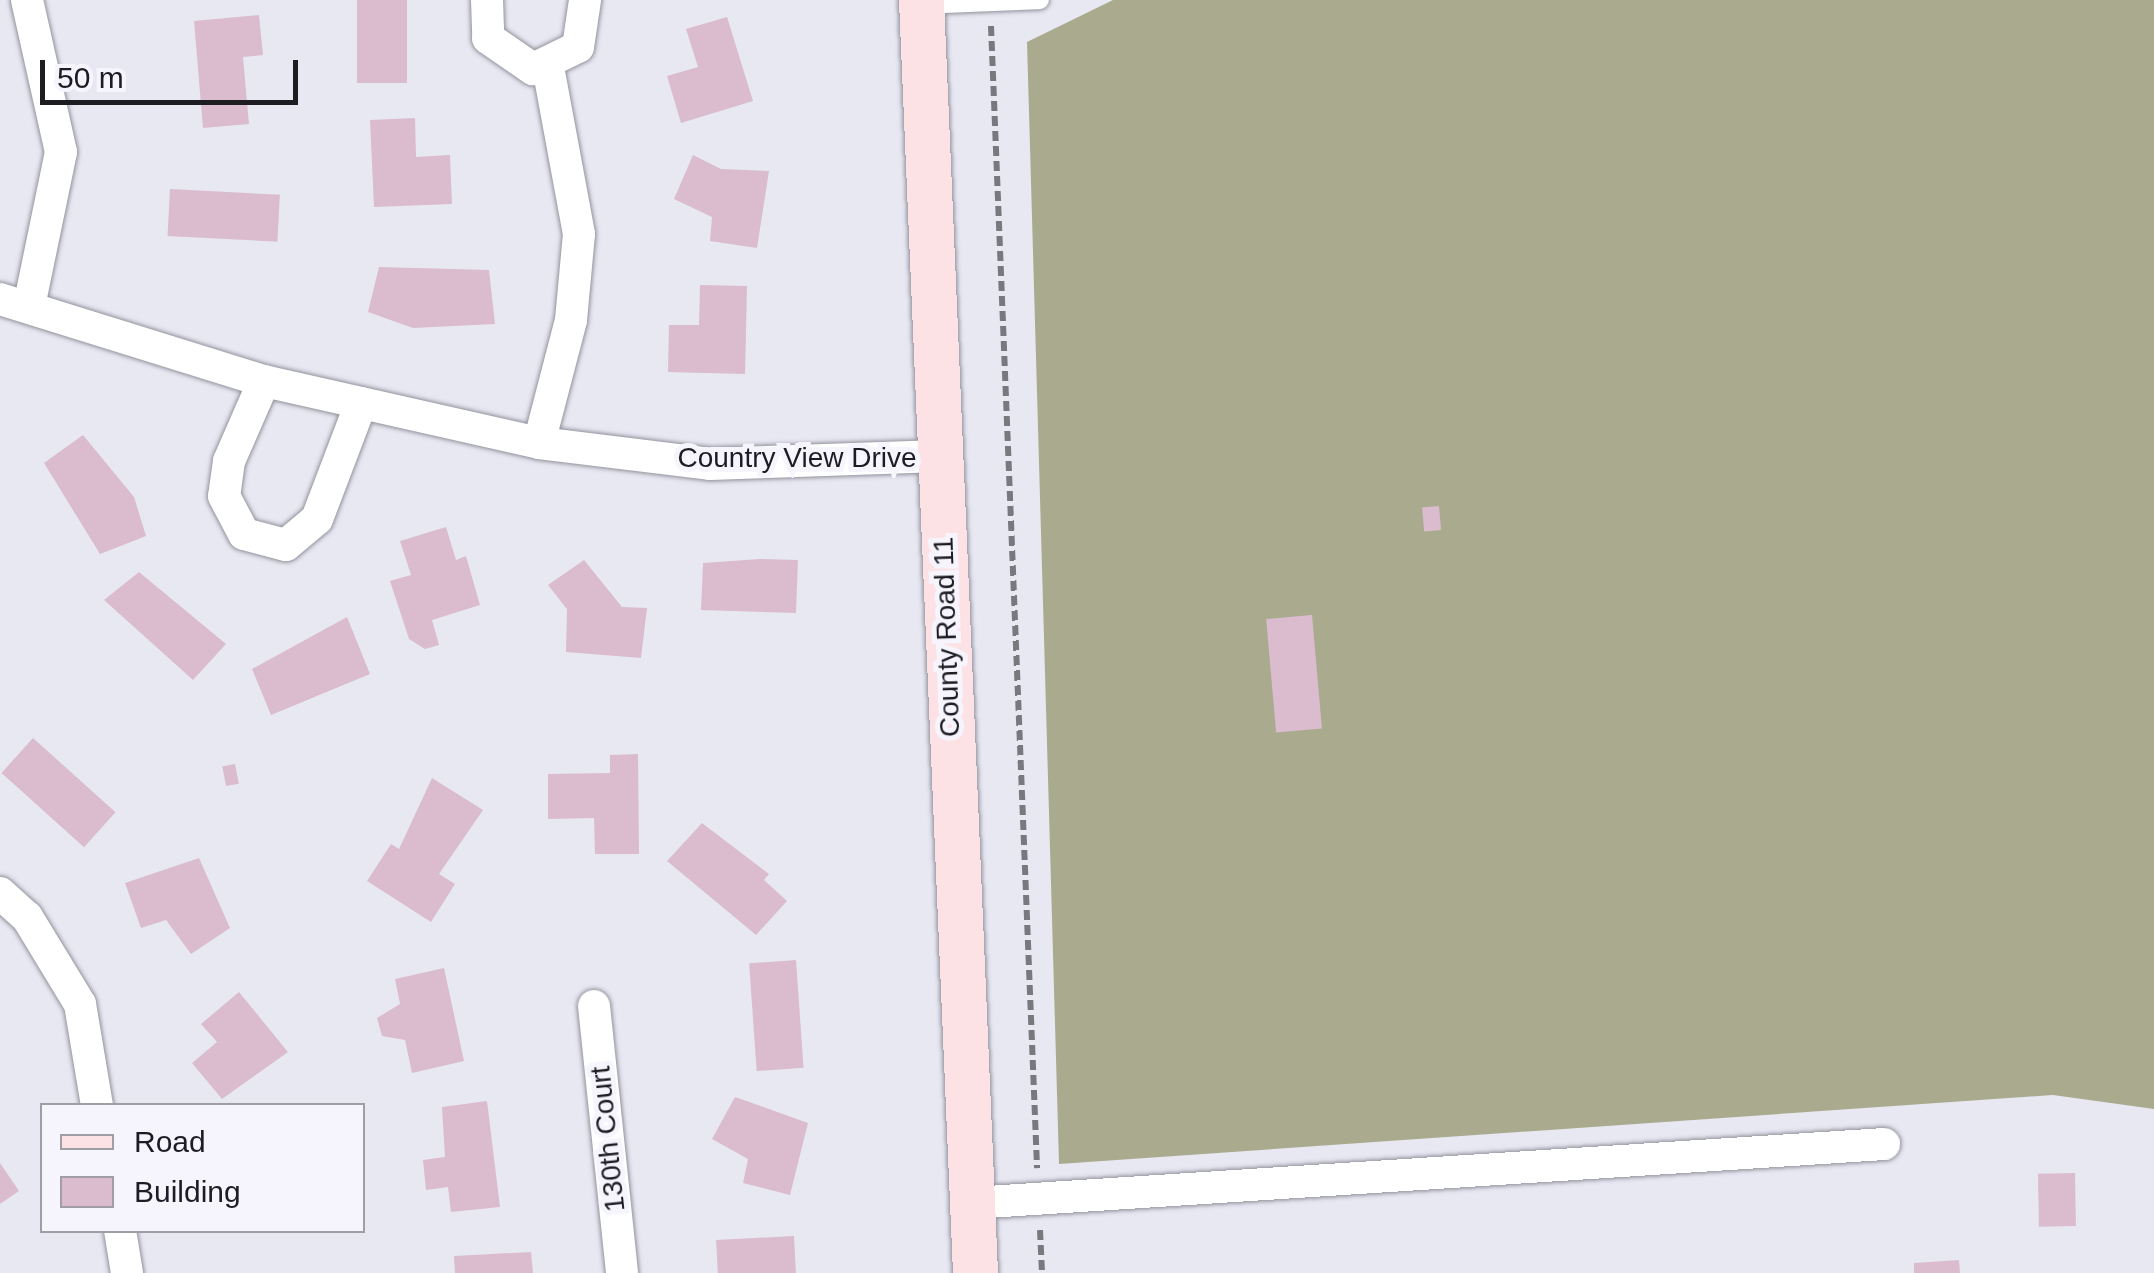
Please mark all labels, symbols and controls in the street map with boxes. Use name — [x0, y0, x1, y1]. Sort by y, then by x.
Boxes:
scale bar — [45, 40, 302, 102]
text: 50 m — [57, 61, 124, 94]
street label: Country View Drive — [677, 441, 917, 475]
street label: County Road 11 — [927, 536, 967, 738]
street label: 130th Court — [584, 1064, 632, 1214]
legend — [40, 1103, 365, 1233]
text: Road — [134, 1125, 206, 1158]
text: Building — [134, 1175, 241, 1208]

